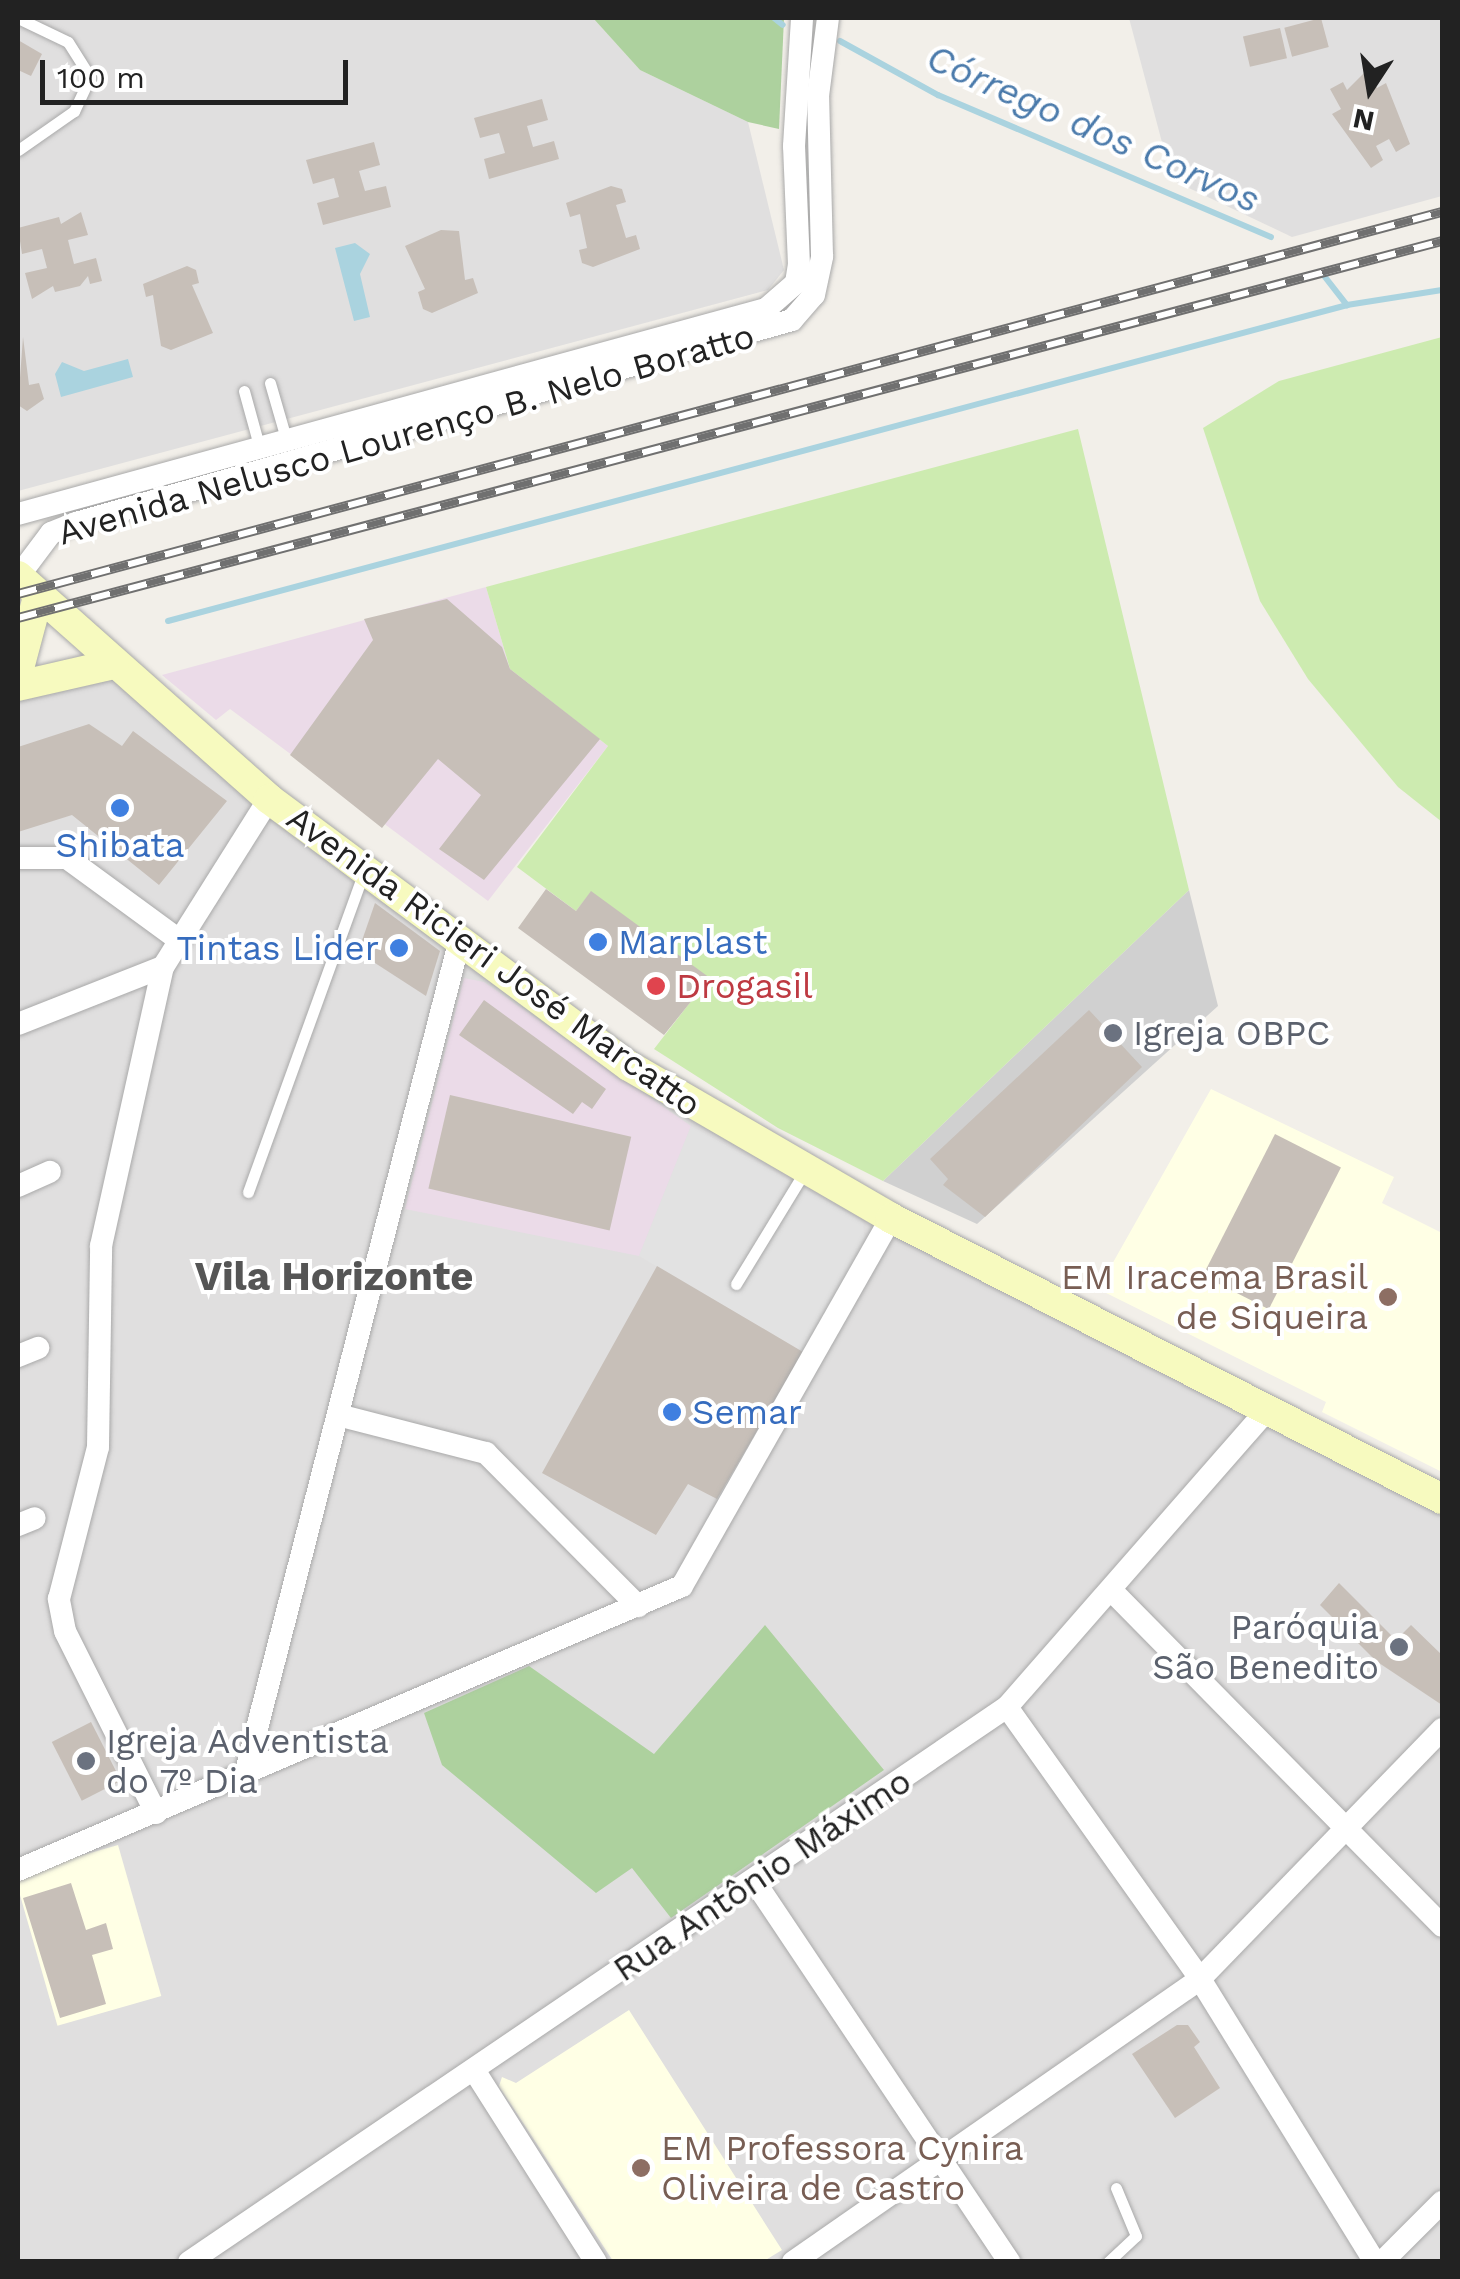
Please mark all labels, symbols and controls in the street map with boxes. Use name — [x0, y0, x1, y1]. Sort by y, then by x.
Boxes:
water label: Córrego dos Corvos — [919, 35, 1267, 223]
scale bar — [45, 40, 352, 102]
north arrow — [1320, 40, 1420, 140]
text: 100 m — [57, 60, 145, 95]
text: N — [1350, 102, 1377, 138]
street label: Avenida Nelusco Lourenço B. Nelo Boratto — [53, 314, 759, 554]
street label: Avenida Ricieri José Marcatto — [278, 796, 710, 1126]
marker: Shibata — [109, 797, 131, 819]
place label: Shibata — [56, 824, 184, 866]
place label: Marplast — [618, 921, 767, 963]
place label: Tintas Lider — [176, 927, 379, 969]
marker: Marplast — [587, 931, 609, 953]
marker: Tintas Lider — [388, 937, 410, 959]
place label: Drogasil — [676, 965, 813, 1007]
marker: Drogasil — [645, 975, 667, 997]
place label: Igreja OBPC — [1133, 1012, 1331, 1054]
marker: Igreja OBPC — [1102, 1022, 1124, 1044]
district label: Vila Horizonte — [194, 1253, 474, 1301]
place label: EM Iracema Brasil de Siqueira — [1060, 1256, 1368, 1338]
marker: EM Iracema Brasil de Siqueira — [1377, 1286, 1399, 1308]
place label: Semar — [692, 1391, 802, 1433]
marker: Semar — [661, 1401, 683, 1423]
place label: Paróquia São Benedito — [1152, 1606, 1379, 1688]
marker: Paróquia São Benedito — [1388, 1636, 1410, 1658]
place label: Igreja Adventista do 7º Dia — [106, 1720, 391, 1802]
marker: Igreja Adventista do 7º Dia — [75, 1750, 97, 1772]
street label: Rua Antônio Máximo — [604, 1759, 920, 1991]
place label: EM Professora Cynira Oliveira de Castro — [661, 2127, 1024, 2209]
marker: EM Professora Cynira Oliveira de Castro — [630, 2157, 652, 2179]

